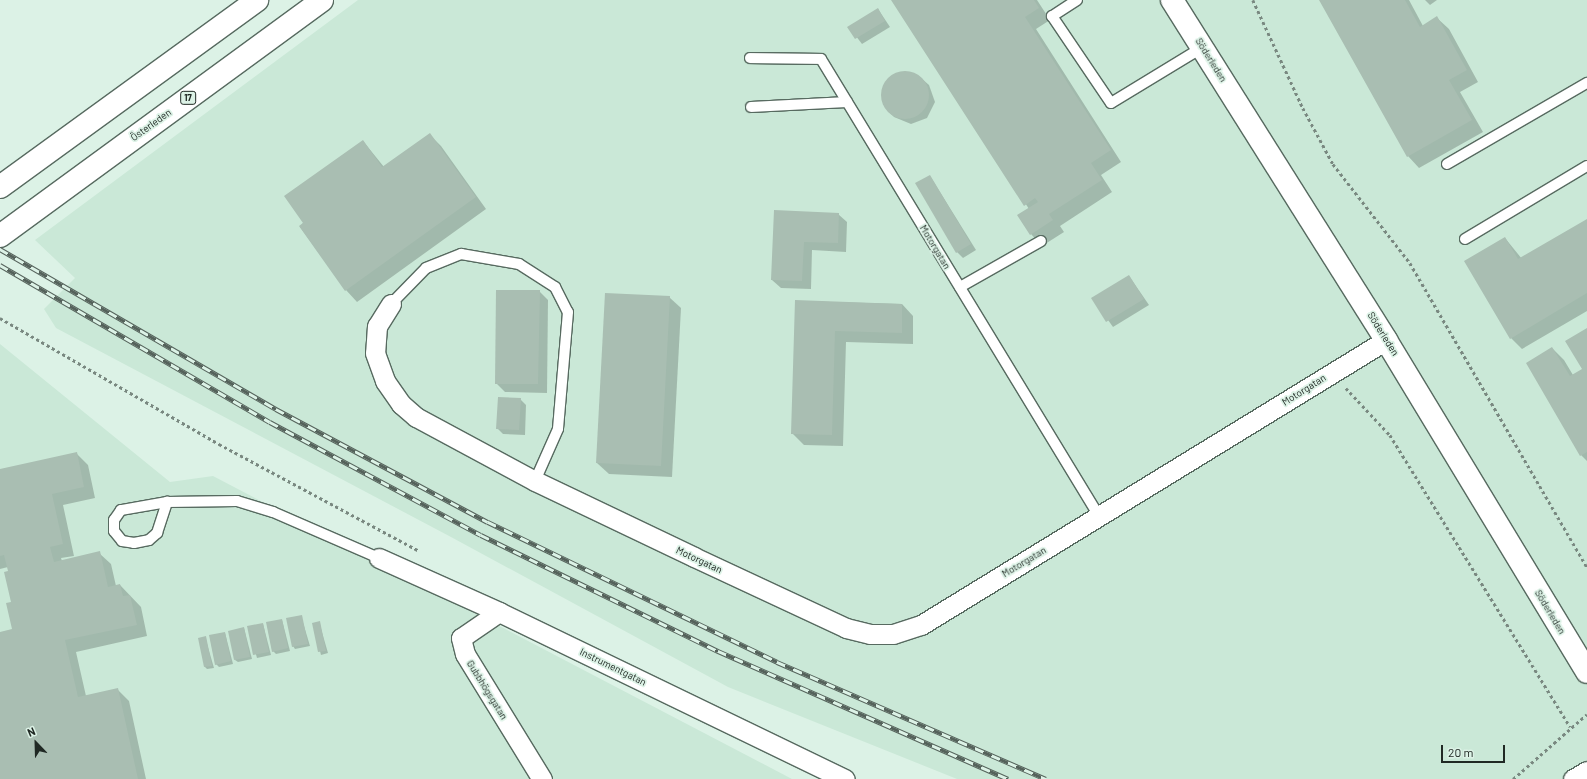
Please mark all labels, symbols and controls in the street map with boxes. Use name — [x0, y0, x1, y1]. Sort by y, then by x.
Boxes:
street label: Söderleden — [1193, 36, 1229, 84]
road number: 17 — [180, 91, 196, 105]
street label: Österleden — [128, 106, 174, 144]
street label: Motorgatan — [917, 223, 953, 271]
street label: Söderleden — [1365, 310, 1401, 358]
street label: Motorgatan — [1280, 372, 1328, 408]
street label: Motorgatan — [674, 544, 724, 576]
street label: Motorgatan — [1000, 544, 1048, 580]
street label: Söderleden — [1532, 588, 1568, 636]
street label: Instrumentgatan — [578, 646, 648, 688]
street label: Gubbhögsgatan — [464, 658, 510, 722]
north arrow — [16, 723, 56, 763]
text: N — [25, 724, 37, 739]
scale bar — [1443, 737, 1507, 763]
text: 20 m — [1448, 745, 1474, 759]

